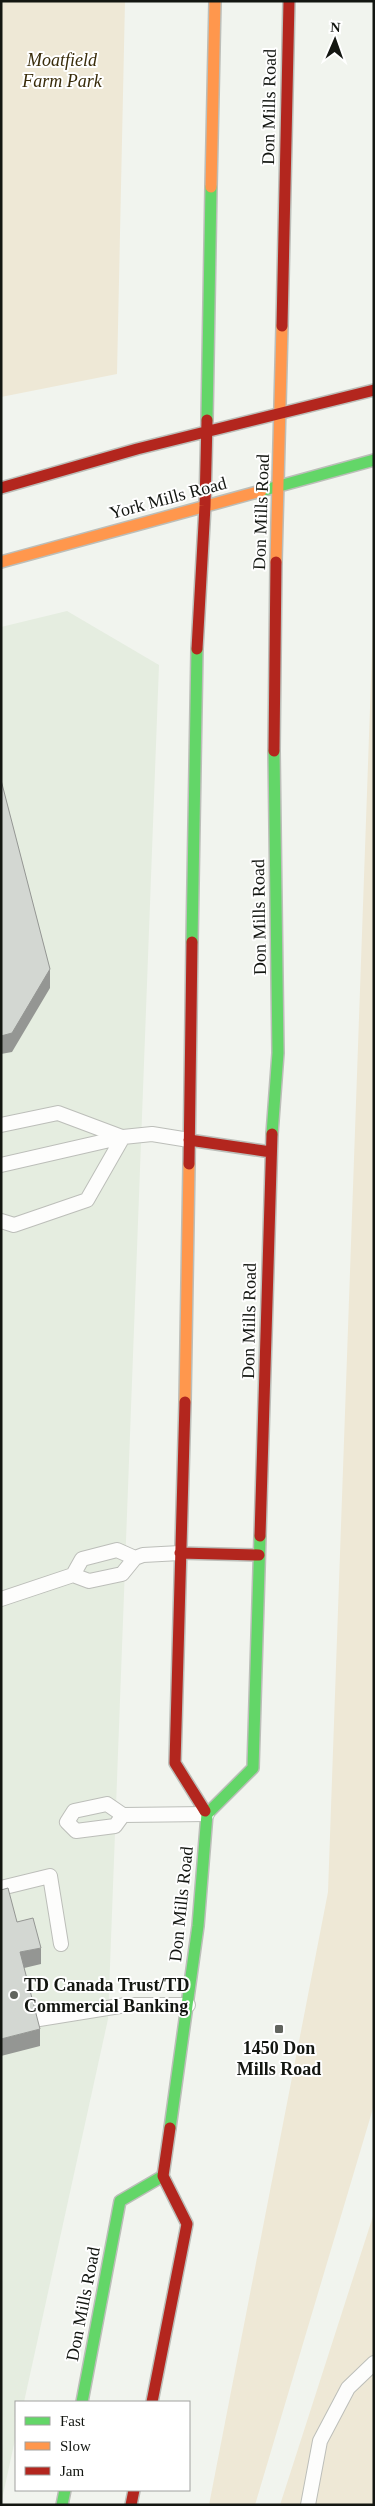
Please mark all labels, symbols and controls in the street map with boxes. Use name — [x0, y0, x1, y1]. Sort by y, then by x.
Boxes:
north arrow — [310, 15, 360, 65]
text: N — [330, 20, 341, 35]
street label: Don Mills Road — [258, 49, 280, 165]
park label: Moatfield Farm Park — [21, 50, 103, 91]
street label: Don Mills Road — [249, 454, 273, 570]
street label: York Mills Road — [107, 473, 229, 523]
street label: Don Mills Road — [248, 859, 270, 975]
street label: Don Mills Road — [238, 1263, 260, 1379]
street label: Don Mills Road — [165, 1845, 197, 1963]
place label: TD Canada Trust/TD Commercial Banking — [24, 1975, 189, 2016]
marker: TD Canada Trust/TD Commercial Banking — [8, 1989, 20, 2001]
marker: 1450 Don Mills Road — [273, 2023, 285, 2035]
place label: 1450 Don Mills Road — [237, 2038, 321, 2079]
street label: Don Mills Road — [62, 2245, 104, 2363]
legend — [15, 2401, 190, 2491]
text: Fast — [60, 2413, 86, 2429]
text: Slow — [60, 2438, 91, 2454]
text: Jam — [60, 2463, 84, 2479]

